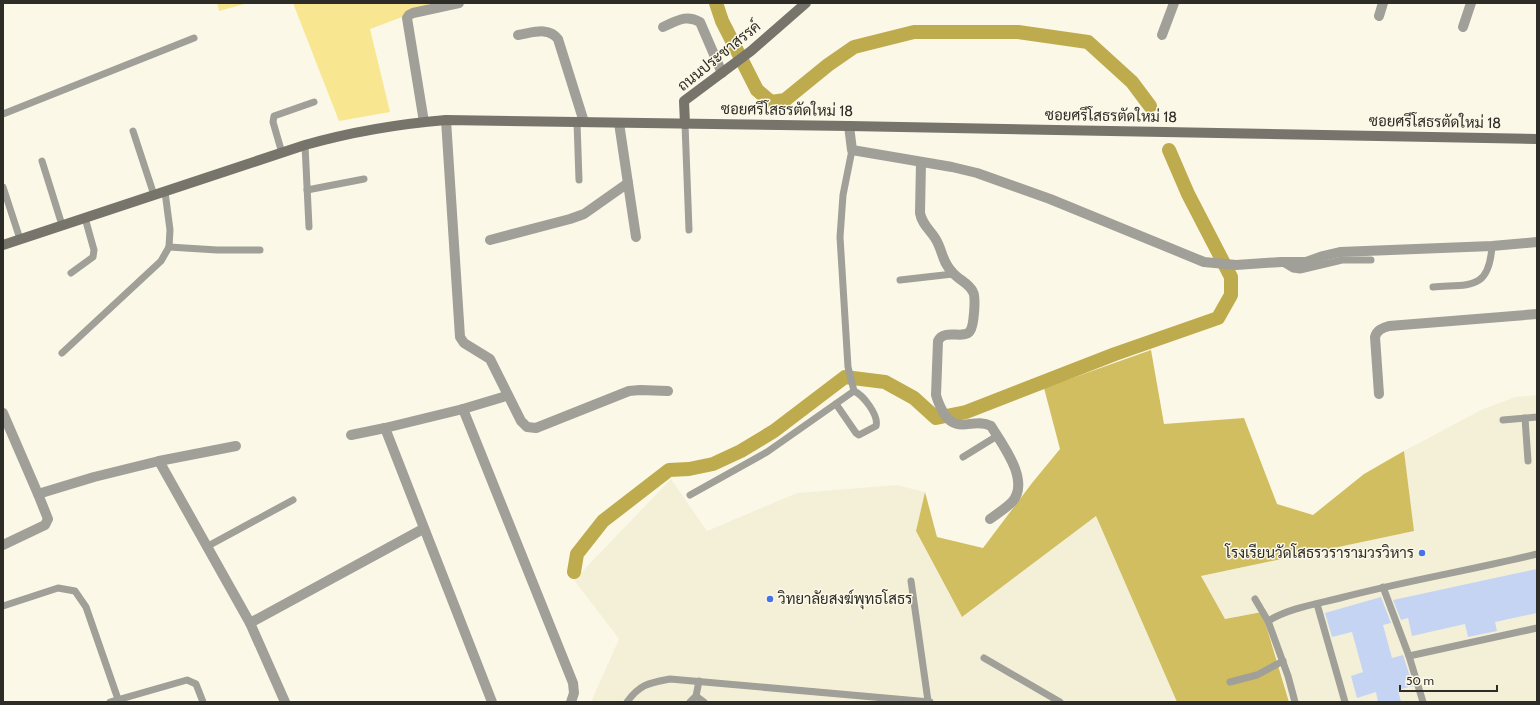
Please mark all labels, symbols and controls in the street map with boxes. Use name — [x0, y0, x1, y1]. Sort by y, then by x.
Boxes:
street label: ถนนประชาสรรค์ — [673, 16, 764, 95]
street label: ซอยศรีโสธรตัดใหม่ 18 — [721, 99, 853, 120]
street label: ซอยศรีโสธรตัดใหม่ 18 — [1045, 105, 1177, 126]
street label: ซอยศรีโสธรตัดใหม่ 18 — [1369, 111, 1501, 132]
place label: โรงเรียนวัดโสธรวรารามวรวิหาร — [1224, 543, 1414, 562]
marker: โรงเรียนวัดโสธรวรารามวรวิหาร — [1417, 548, 1427, 558]
place label: วิทยาลัยสงฆ์พุทธโสธร — [778, 589, 912, 610]
marker: วิทยาลัยสงฆ์พุทธโสธร — [765, 594, 775, 604]
scale bar — [1400, 667, 1497, 693]
text: 50 m — [1406, 673, 1434, 688]

